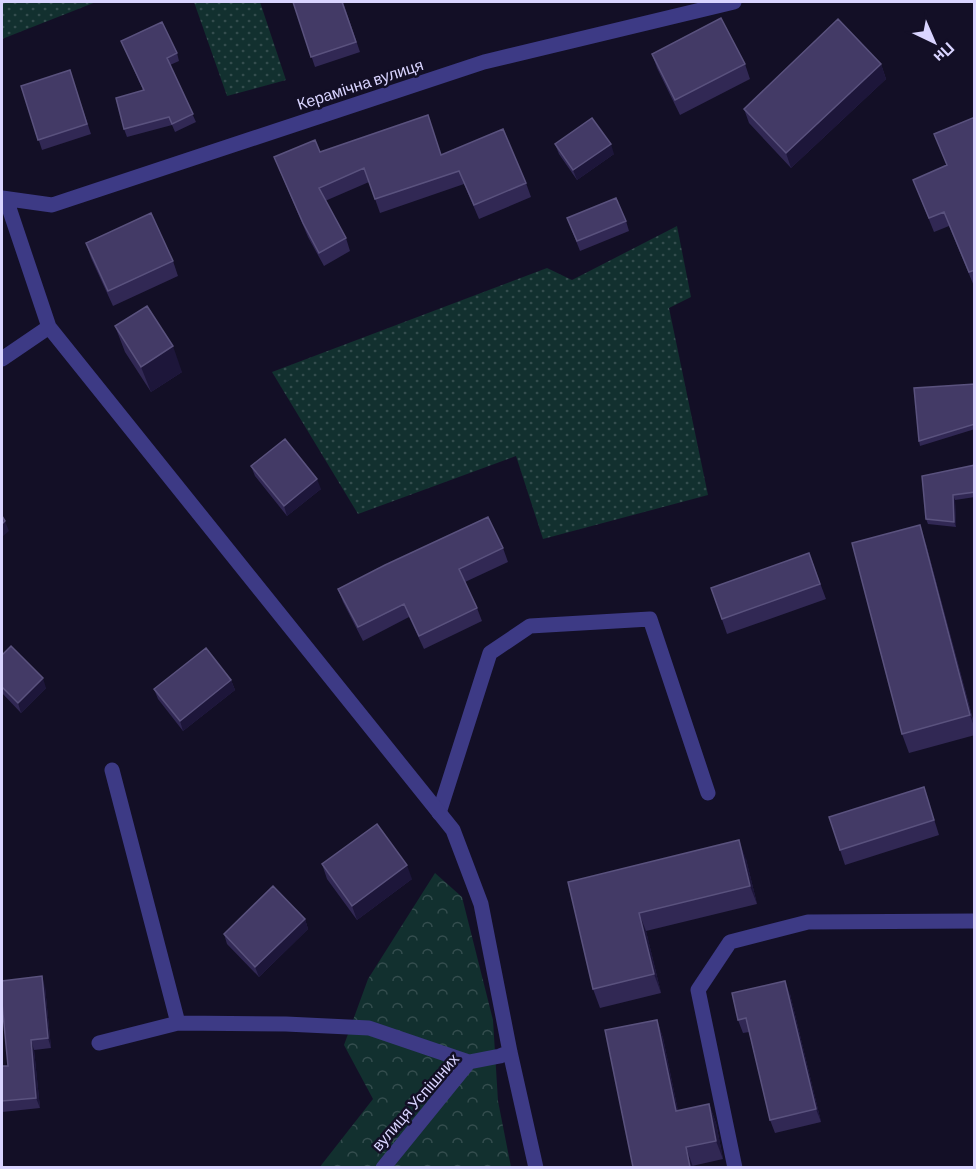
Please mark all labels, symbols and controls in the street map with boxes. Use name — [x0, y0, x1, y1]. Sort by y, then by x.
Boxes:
north arrow — [904, 12, 964, 72]
text: Пн — [931, 39, 959, 67]
street label: Керамічна вулиця — [294, 54, 425, 113]
street label: вулиця Успішних — [367, 1049, 462, 1154]

